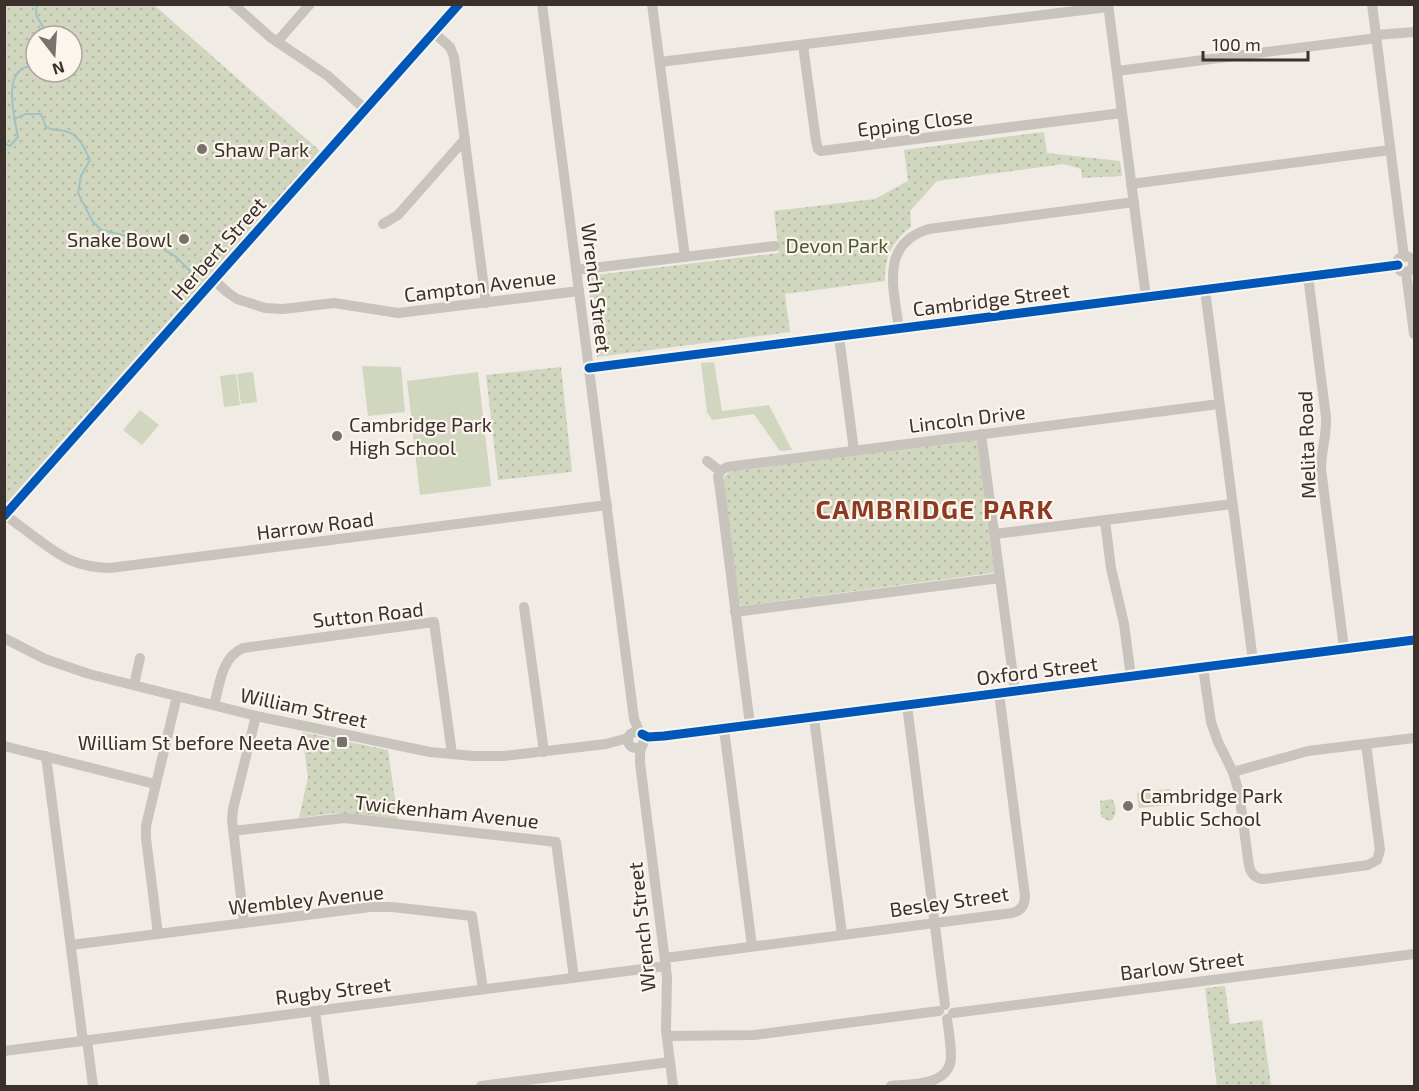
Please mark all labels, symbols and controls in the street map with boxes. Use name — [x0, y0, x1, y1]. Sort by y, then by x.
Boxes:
north arrow — [24, 24, 84, 84]
scale bar — [1203, 24, 1308, 62]
text: 100 m — [1212, 33, 1261, 55]
text: N — [50, 58, 67, 80]
street label: Epping Close — [856, 103, 974, 141]
place label: Shaw Park — [214, 137, 309, 161]
marker: Shaw Park — [195, 142, 209, 156]
street label: Herbert Street — [166, 191, 271, 304]
street label: Wrench Street — [577, 222, 617, 354]
place label: Snake Bowl — [67, 227, 172, 251]
marker: Snake Bowl — [177, 232, 191, 246]
park label: Devon Park — [786, 233, 888, 257]
street label: Campton Avenue — [403, 264, 557, 306]
street label: Cambridge Street — [911, 277, 1071, 321]
street label: Melita Road — [1292, 390, 1320, 500]
street label: Lincoln Drive — [907, 399, 1027, 437]
place label: Cambridge Park High School — [349, 412, 492, 459]
marker: Cambridge Park High School — [330, 429, 344, 443]
district label: CAMBRIDGE PARK — [816, 493, 1054, 524]
street label: Harrow Road — [255, 506, 375, 544]
street label: Sutton Road — [311, 596, 425, 632]
street label: Oxford Street — [975, 651, 1099, 689]
street label: William Street — [238, 682, 370, 732]
place label: William St before Neeta Ave — [78, 730, 330, 754]
marker: William St before Neeta Ave — [335, 735, 349, 749]
place label: Cambridge Park Public School — [1140, 783, 1283, 830]
street label: Twickenham Avenue — [354, 789, 540, 833]
marker: Cambridge Park Public School — [1121, 799, 1135, 813]
street label: Wrench Street — [622, 861, 660, 993]
street label: Wembley Avenue — [227, 879, 385, 919]
street label: Besley Street — [888, 881, 1011, 921]
street label: Barlow Street — [1119, 945, 1246, 985]
street label: Rugby Street — [274, 971, 393, 1009]

